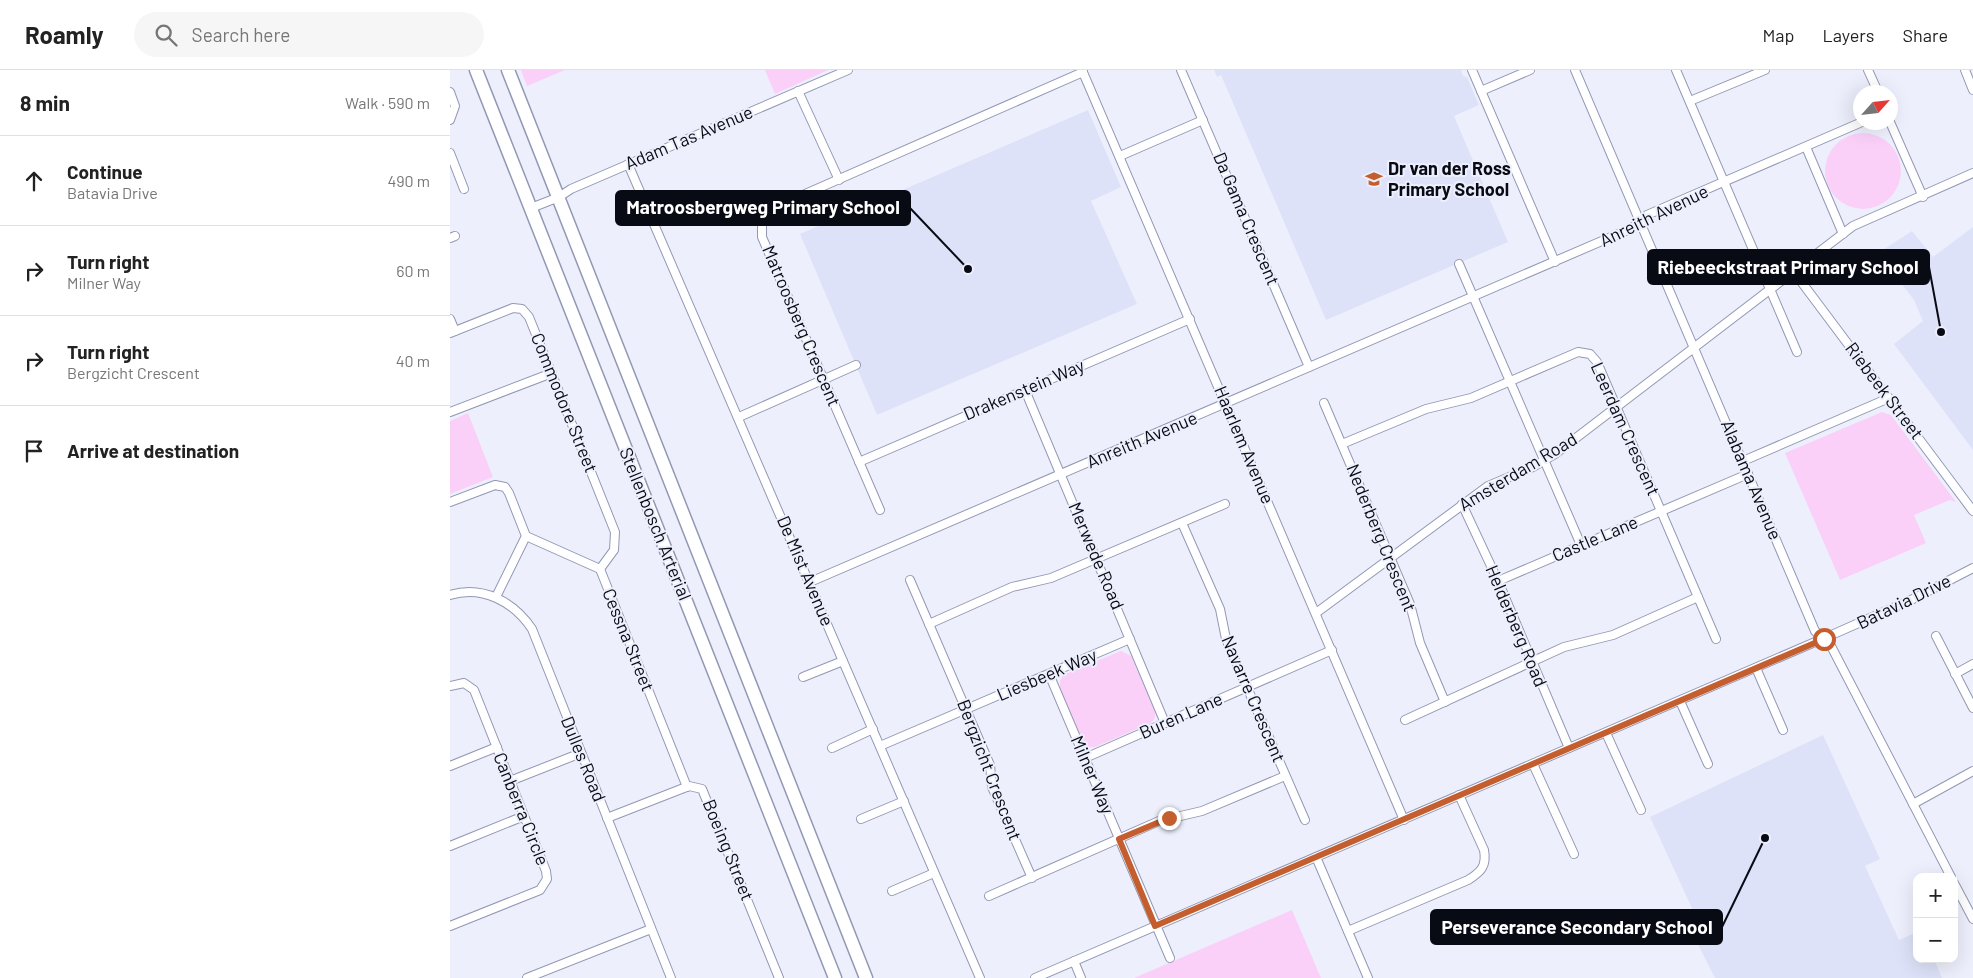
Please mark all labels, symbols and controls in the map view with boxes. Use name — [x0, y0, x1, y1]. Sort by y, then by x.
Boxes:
search box — [134, 12, 484, 57]
text: Roamly — [25, 20, 104, 49]
icon: search — [152, 21, 180, 49]
text: Search here — [192, 23, 290, 46]
text: Map — [1762, 24, 1794, 46]
text: Layers — [1822, 24, 1875, 46]
text: Share — [1903, 24, 1948, 46]
north arrow — [1853, 85, 1898, 130]
text: 8 min — [20, 90, 70, 115]
text: Walk · 590 m — [345, 93, 430, 112]
street label: Adam Tas Avenue — [621, 100, 756, 174]
street label: Da Gama Crescent — [1209, 149, 1285, 288]
place label: Dr van der Ross Primary School — [1388, 157, 1511, 200]
text: Continue — [67, 160, 143, 183]
icon: ahead — [20, 167, 48, 195]
school or university icon: Dr van der Ross Primary School — [1364, 169, 1384, 189]
text: 490 m — [387, 171, 430, 190]
street label: Anreith Avenue — [1596, 179, 1712, 251]
text: Batavia Drive — [67, 183, 158, 202]
callout: Matroosbergweg Primary School — [616, 191, 910, 225]
text: Matroosbergweg Primary School — [626, 195, 900, 218]
street label: Matroosberg Crescent — [758, 242, 846, 409]
text: Turn right — [67, 250, 149, 273]
callout: Riebeeckstraat Primary School — [1648, 250, 1929, 284]
text: Riebeeckstraat Primary School — [1657, 255, 1919, 278]
icon: right — [20, 257, 48, 285]
text: 60 m — [396, 261, 430, 280]
text: Milner Way — [67, 273, 141, 292]
street label: Commodore Street — [527, 330, 603, 476]
street label: Riebeek Street — [1841, 338, 1928, 443]
text: Turn right — [67, 340, 149, 363]
icon: right — [20, 347, 48, 375]
text: 40 m — [396, 351, 430, 370]
street label: Drakenstein Way — [960, 354, 1088, 425]
street label: Leerdam Crescent — [1587, 358, 1665, 499]
text: Bergzicht Crescent — [67, 363, 200, 382]
street label: Haarlem Avenue — [1210, 382, 1280, 507]
street label: Anreith Avenue — [1083, 406, 1200, 472]
street label: Alabama Avenue — [1717, 416, 1787, 543]
street label: Amsterdam Road — [1454, 427, 1581, 515]
icon: arrive — [20, 437, 48, 465]
text: Arrive at destination — [67, 439, 239, 462]
street label: Stellenbosch Arterial — [615, 444, 697, 603]
street label: Nederberg Crescent — [1342, 461, 1422, 615]
street label: Merwede Road — [1064, 499, 1129, 613]
street label: Castle Lane — [1548, 510, 1641, 566]
street label: De Mist Avenue — [773, 512, 839, 629]
street label: Helderberg Road — [1481, 561, 1552, 690]
street label: Batavia Drive — [1853, 569, 1954, 633]
street label: Cessna Street — [598, 585, 660, 694]
route start — [1813, 628, 1836, 651]
street label: Navarre Crescent — [1217, 632, 1291, 765]
street label: Liesbeek Way — [993, 643, 1100, 705]
street label: Buren Lane — [1136, 687, 1226, 743]
street label: Bergzicht Crescent — [953, 696, 1027, 843]
street label: Dulles Road — [557, 713, 611, 805]
street label: Milner Way — [1067, 732, 1119, 817]
street label: Canberra Circle — [489, 749, 555, 868]
street label: Boeing Street — [699, 796, 759, 904]
route end — [1158, 807, 1181, 830]
map controls — [1913, 873, 1958, 963]
button: + — [1913, 873, 1958, 918]
callout: Perseverance Secondary School — [1431, 910, 1722, 944]
text: Perseverance Secondary School — [1441, 915, 1713, 938]
button: − — [1913, 918, 1958, 963]

